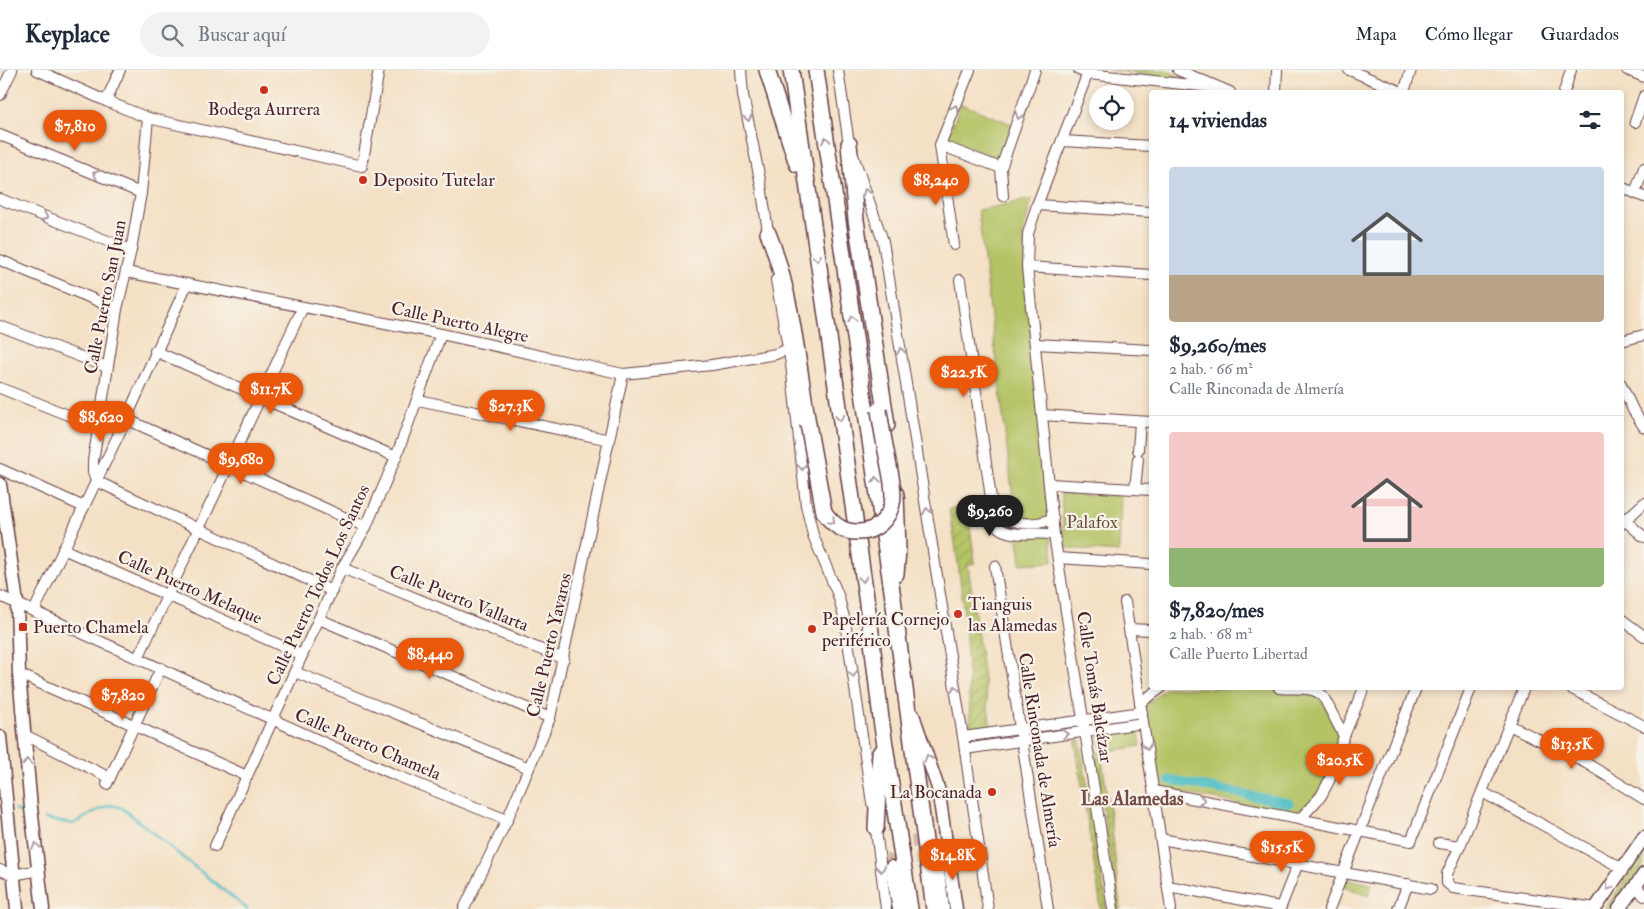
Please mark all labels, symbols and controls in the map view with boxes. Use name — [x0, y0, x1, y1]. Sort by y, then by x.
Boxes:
search box — [140, 12, 490, 57]
text: Keyplace — [25, 19, 110, 50]
icon: search — [158, 21, 186, 49]
text: Buscar aquí — [198, 23, 286, 47]
text: Mapa — [1356, 23, 1397, 46]
text: Cómo llegar — [1425, 23, 1513, 46]
text: Guardados — [1541, 23, 1619, 46]
marker: Bodega Aurrera — [258, 84, 270, 96]
map controls — [1089, 85, 1134, 130]
button: locate — [1089, 85, 1134, 130]
place label: Bodega Aurrera — [208, 98, 321, 121]
one-way arrow — [949, 104, 959, 113]
icon: filters — [1576, 106, 1604, 134]
text: 14 viviendas — [1169, 107, 1267, 134]
pin: $7,810 — [34, 109, 116, 152]
one-way arrow — [1015, 111, 1025, 120]
one-way arrow — [742, 114, 752, 123]
text: $7,810 — [54, 116, 96, 136]
one-way arrow — [821, 136, 831, 144]
pin: $8,240 — [895, 164, 977, 206]
place label: Deposito Tutelar — [373, 169, 495, 192]
one-way arrow — [92, 170, 101, 180]
text: $8,240 — [913, 170, 959, 190]
marker: Deposito Tutelar — [357, 174, 369, 186]
one-way arrow — [862, 189, 872, 197]
icon: home — [1342, 199, 1432, 289]
one-way arrow — [41, 211, 49, 221]
street label: Calle Puerto San Juan — [79, 218, 132, 376]
one-way arrow — [811, 254, 822, 262]
street label: Calle Puerto Alegre — [389, 297, 531, 348]
one-way arrow — [847, 315, 858, 323]
text: $9,260/mes — [1169, 332, 1266, 359]
one-way arrow — [896, 346, 907, 354]
pin: $22.5K — [923, 356, 1005, 398]
text: 2 hab. · 66 m² — [1169, 359, 1253, 379]
text: $22.5K — [941, 362, 987, 382]
pin: $11.7K — [230, 372, 312, 415]
text: $11.7K — [250, 379, 292, 399]
text: Calle Rinconada de Almería — [1169, 379, 1344, 399]
pin: $27.3K — [470, 390, 552, 432]
text: $27.3K — [489, 396, 533, 416]
pin: $8,620 — [60, 400, 142, 443]
text: $8,620 — [79, 407, 123, 427]
one-way arrow — [834, 415, 845, 423]
pin: $9,680 — [200, 442, 282, 485]
text: $9,680 — [219, 449, 263, 469]
one-way arrow — [796, 463, 807, 471]
icon: home — [1342, 465, 1432, 555]
one-way arrow — [871, 476, 882, 484]
street label: Calle Puerto Todos Los Santos — [262, 481, 375, 690]
pin: $9,260 — [949, 494, 1031, 537]
text: $9,260 — [967, 501, 1013, 521]
one-way arrow — [922, 507, 932, 515]
park label: Palafox — [1066, 511, 1118, 534]
one-way arrow — [826, 515, 835, 524]
street label: Calle Puerto Melaque — [114, 545, 266, 630]
street label: Calle Puerto Vallarta — [386, 560, 533, 637]
street label: Calle Puerto Yavaros — [522, 571, 577, 720]
one-way arrow — [857, 576, 868, 584]
place label: Tianguis las Alamedas — [968, 593, 1057, 637]
text: $7,820/mes — [1169, 597, 1264, 624]
place label: Papelería Cornejo periférico — [821, 608, 949, 652]
marker: Tianguis las Alamedas — [952, 608, 964, 620]
street label: Calle Tomás Balcázar — [1071, 610, 1118, 765]
place label: Puerto Chamela — [33, 616, 149, 639]
marker: Puerto Chamela — [17, 621, 29, 633]
marker: Papelería Cornejo periférico — [806, 623, 818, 635]
text: 2 hab. · 68 m² — [1169, 624, 1252, 644]
pin: $8,440 — [389, 638, 471, 680]
text: $8,440 — [407, 644, 453, 664]
text: Calle Puerto Libertad — [1169, 644, 1308, 664]
street label: Calle Rinconada de Almería — [1013, 651, 1066, 850]
one-way arrow — [847, 671, 858, 679]
pin: $7,820 — [82, 678, 164, 721]
one-way arrow — [950, 684, 961, 692]
text: $7,820 — [101, 685, 145, 705]
street label: Calle Puerto Chamela — [291, 703, 445, 786]
pin: $13.5K — [1531, 728, 1613, 770]
one-way arrow — [1061, 730, 1069, 740]
text: $13.5K — [1551, 734, 1593, 754]
one-way arrow — [1141, 743, 1152, 751]
pin: $20.5K — [1299, 744, 1381, 786]
text: $20.5K — [1317, 750, 1363, 770]
one-way arrow — [924, 755, 934, 763]
one-way arrow — [22, 758, 33, 766]
place label: La Bocanada — [890, 781, 983, 804]
marker: La Bocanada — [986, 786, 998, 798]
district label: Las Alamedas — [1080, 787, 1184, 811]
one-way arrow — [1197, 794, 1206, 805]
pin: $15.5K — [1241, 830, 1323, 873]
text: $15.5K — [1261, 837, 1303, 857]
pin: $14.8K — [912, 838, 994, 881]
one-way arrow — [31, 842, 42, 850]
text: $14.8K — [930, 845, 976, 865]
one-way arrow — [875, 865, 886, 873]
one-way arrow — [1606, 882, 1615, 891]

